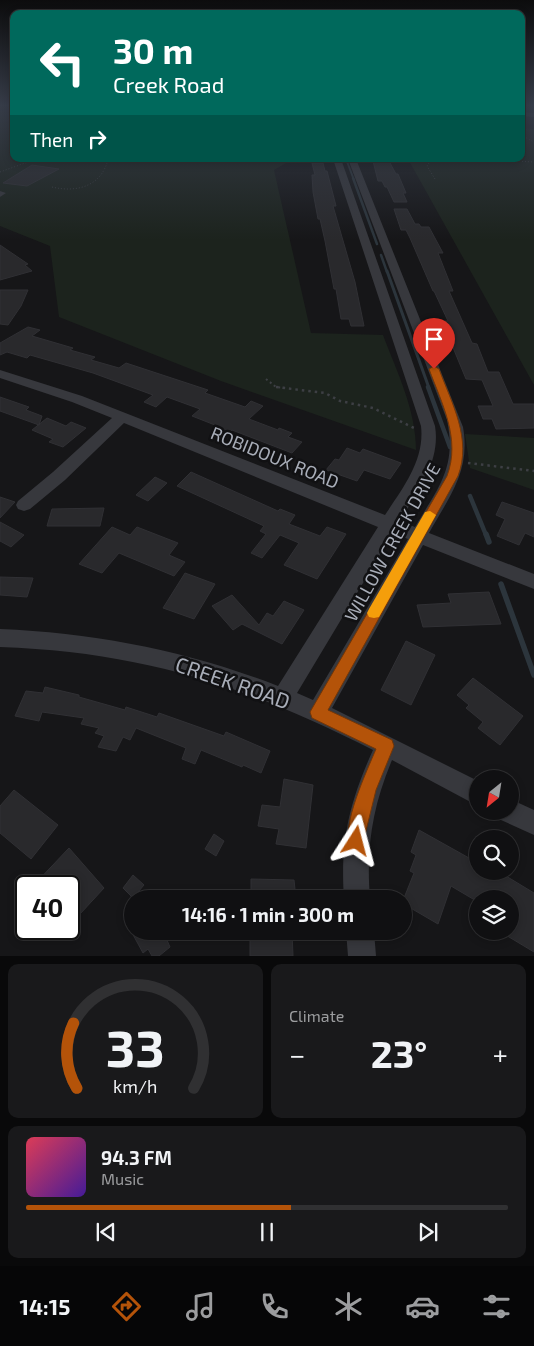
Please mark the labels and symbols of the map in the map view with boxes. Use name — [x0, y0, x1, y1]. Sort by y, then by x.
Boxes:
pin — [413, 318, 455, 369]
street label: ROBIDOUX ROAD — [208, 421, 342, 493]
street label: WILLOW CREEK DRIVE — [339, 459, 445, 625]
street label: CREEK ROAD — [173, 651, 293, 713]
north arrow — [469, 770, 519, 820]
position arrow — [329, 814, 381, 866]
speed limit sign: 40 — [15, 875, 80, 940]

